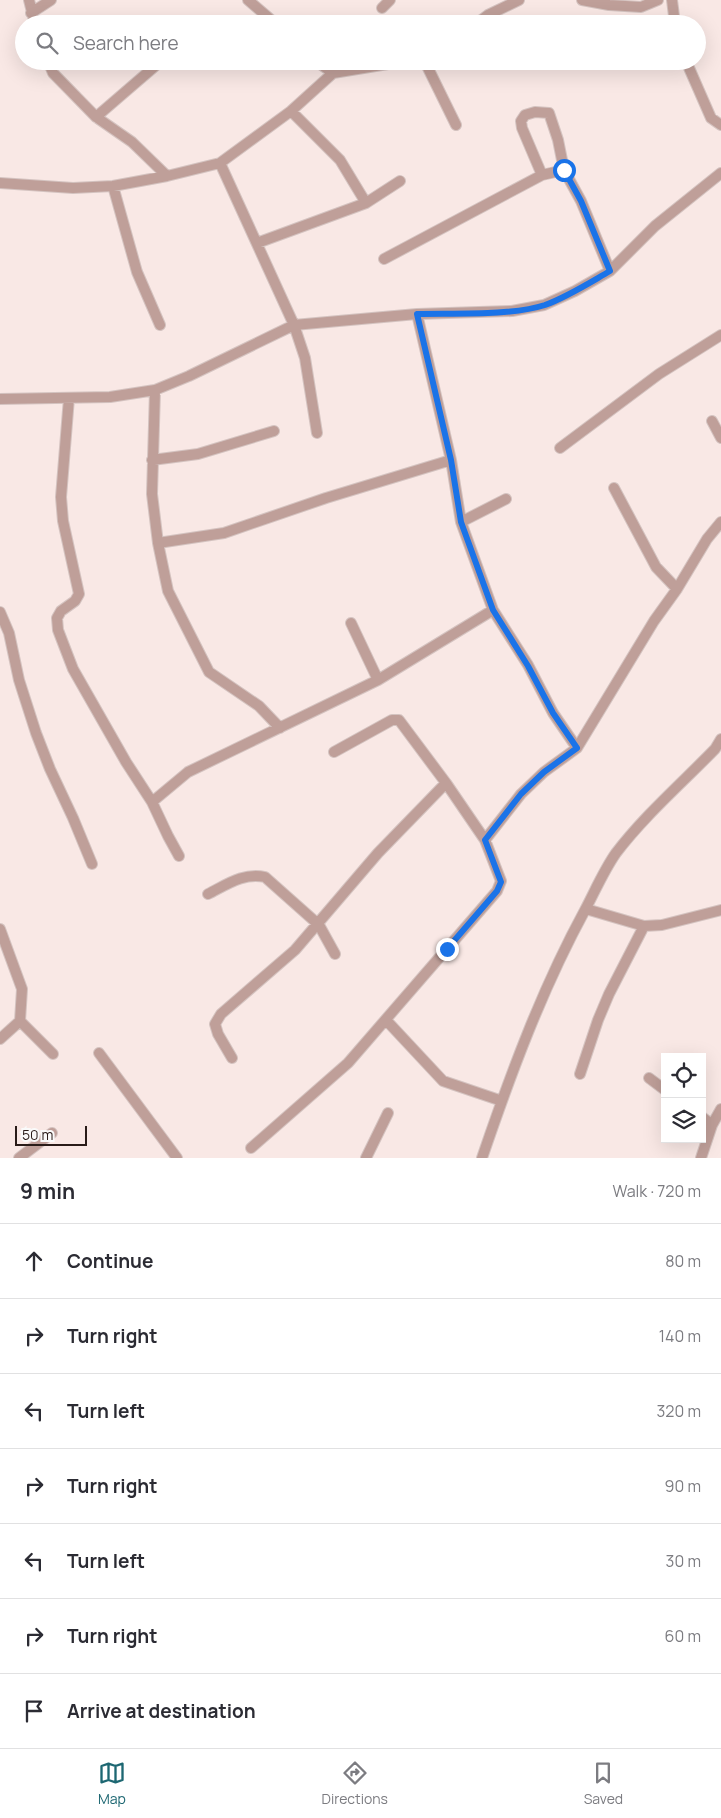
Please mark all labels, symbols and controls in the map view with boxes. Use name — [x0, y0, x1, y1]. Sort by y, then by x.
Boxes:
search box — [15, 15, 706, 70]
icon: search — [33, 29, 61, 57]
text: Search here — [73, 30, 179, 56]
route start — [553, 159, 576, 182]
route end — [436, 938, 459, 961]
map controls — [661, 1053, 706, 1143]
button: locate — [661, 1053, 706, 1098]
button: layers — [661, 1098, 706, 1143]
scale bar — [15, 1123, 88, 1146]
text: 50 m — [22, 1125, 53, 1144]
text: 9 min — [20, 1177, 75, 1205]
text: Walk · 720 m — [612, 1180, 701, 1202]
icon: ahead — [20, 1247, 48, 1275]
text: Continue — [67, 1248, 153, 1274]
text: 80 m — [665, 1250, 701, 1272]
icon: right — [20, 1322, 48, 1350]
text: Turn right — [67, 1323, 157, 1349]
text: 140 m — [659, 1325, 701, 1347]
icon: left — [20, 1397, 48, 1425]
text: Turn left — [67, 1398, 145, 1424]
text: 320 m — [657, 1400, 701, 1422]
icon: right — [20, 1472, 48, 1500]
text: Turn right — [67, 1473, 157, 1499]
text: 90 m — [665, 1475, 701, 1497]
icon: left — [20, 1547, 48, 1575]
text: Turn left — [67, 1548, 145, 1574]
text: 30 m — [666, 1550, 701, 1572]
icon: right — [20, 1622, 48, 1650]
text: Turn right — [67, 1623, 157, 1649]
text: 60 m — [665, 1625, 701, 1647]
icon: arrive — [20, 1697, 48, 1725]
text: Arrive at destination — [67, 1698, 256, 1724]
tab: Map — [98, 1759, 126, 1808]
tab: Directions — [322, 1759, 388, 1808]
tab: Saved — [584, 1759, 623, 1808]

